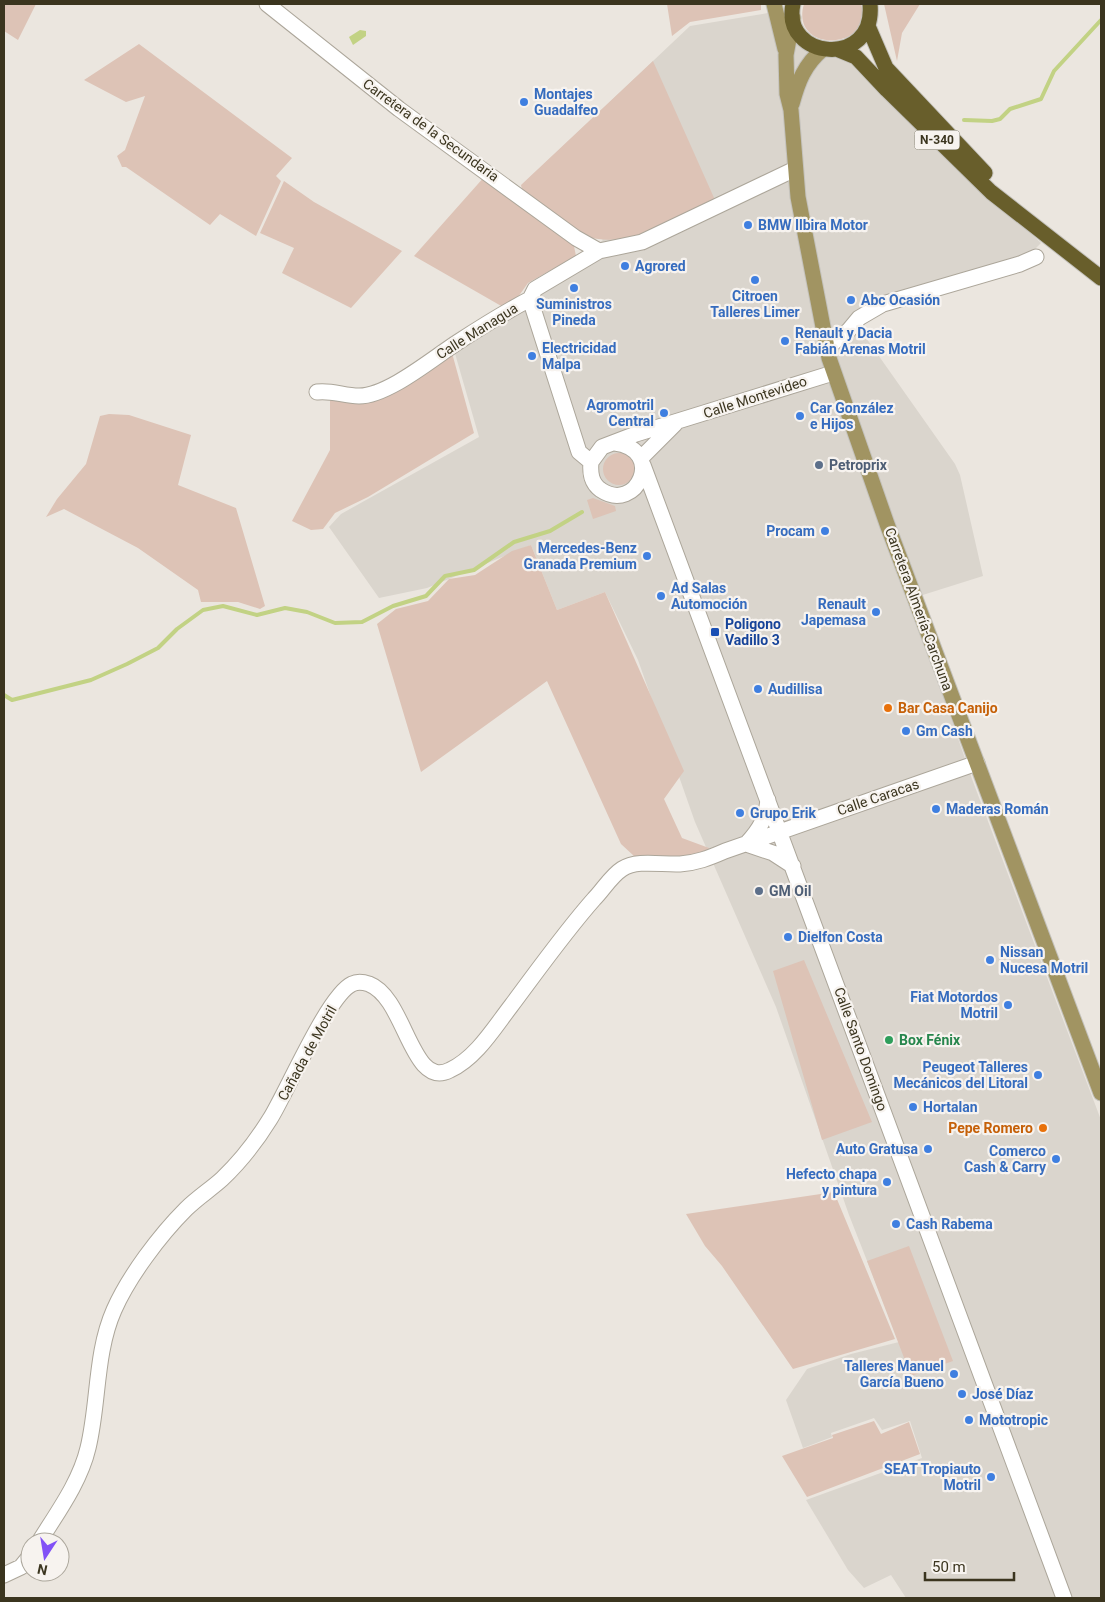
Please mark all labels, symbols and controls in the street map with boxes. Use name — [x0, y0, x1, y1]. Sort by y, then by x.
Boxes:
street label: Carretera de la Secundaria — [360, 75, 502, 185]
place label: Montajes Guadalfeo — [534, 86, 598, 118]
marker: Montajes Guadalfeo — [518, 96, 530, 108]
road number: N-340 — [914, 130, 960, 150]
place label: BMW Ilbira Motor — [758, 217, 868, 233]
marker: BMW Ilbira Motor — [742, 219, 754, 231]
place label: Agrored — [635, 258, 686, 274]
marker: Agrored — [619, 260, 631, 272]
marker: Citroen Talleres Limer — [749, 274, 761, 286]
marker: Suministros Pineda — [568, 282, 580, 294]
place label: Citroen Talleres Limer — [710, 288, 800, 320]
place label: Abc Ocasión — [861, 292, 940, 308]
marker: Abc Ocasión — [845, 294, 857, 306]
place label: Suministros Pineda — [536, 296, 612, 328]
street label: Calle Managua — [433, 300, 521, 362]
place label: Renault y Dacia Fabián Arenas Motril — [795, 325, 926, 357]
marker: Renault y Dacia Fabián Arenas Motril — [779, 335, 791, 347]
place label: Electricidad Malpa — [542, 340, 616, 372]
marker: Electricidad Malpa — [526, 350, 538, 362]
street label: Calle Montevideo — [701, 373, 809, 421]
place label: Agromotril Central — [586, 397, 654, 429]
place label: Car González e Hijos — [810, 400, 894, 432]
marker: Agromotril Central — [658, 407, 670, 419]
marker: Car González e Hijos — [794, 410, 806, 422]
place label: Petroprix — [829, 457, 888, 473]
marker: Petroprix — [813, 459, 825, 471]
place label: Procam — [766, 523, 815, 539]
marker: Procam — [819, 525, 831, 537]
street label: Carretera Almería-Carchuna — [882, 525, 956, 693]
place label: Mercedes-Benz Granada Premium — [523, 540, 637, 572]
marker: Mercedes-Benz Granada Premium — [641, 550, 653, 562]
place label: Ad Salas Automoción — [671, 580, 748, 612]
marker: Ad Salas Automoción — [655, 590, 667, 602]
place label: Renault Japemasa — [801, 596, 866, 628]
marker: Renault Japemasa — [870, 606, 882, 618]
place label: Poligono Vadillo 3 — [725, 616, 781, 648]
marker: Poligono Vadillo 3 — [709, 626, 721, 638]
place label: Audillisa — [768, 681, 823, 697]
marker: Audillisa — [752, 683, 764, 695]
place label: Bar Casa Canijo — [898, 700, 998, 716]
marker: Bar Casa Canijo — [882, 702, 894, 714]
place label: Gm Cash — [916, 723, 973, 739]
marker: Gm Cash — [900, 725, 912, 737]
street label: Calle Caracas — [835, 776, 921, 818]
place label: Maderas Román — [946, 801, 1049, 817]
marker: Maderas Román — [930, 803, 942, 815]
place label: Grupo Erik — [750, 805, 816, 821]
marker: Grupo Erik — [734, 807, 746, 819]
place label: GM Oil — [769, 883, 811, 899]
marker: GM Oil — [753, 885, 765, 897]
place label: Dielfon Costa — [798, 929, 883, 945]
marker: Dielfon Costa — [782, 931, 794, 943]
place label: Nissan Nucesa Motril — [1000, 944, 1088, 976]
marker: Nissan Nucesa Motril — [984, 954, 996, 966]
street label: Calle Santo Domingo — [831, 985, 891, 1113]
place label: Fiat Motordos Motril — [910, 989, 998, 1021]
marker: Fiat Motordos Motril — [1002, 999, 1014, 1011]
street label: Cañada de Motril — [274, 1003, 340, 1103]
place label: Box Fénix — [899, 1032, 961, 1048]
marker: Box Fénix — [883, 1034, 895, 1046]
place label: Peugeot Talleres Mecánicos del Litoral — [894, 1059, 1028, 1091]
marker: Peugeot Talleres Mecánicos del Litoral — [1032, 1069, 1044, 1081]
place label: Hortalan — [923, 1099, 978, 1115]
marker: Hortalan — [907, 1101, 919, 1113]
place label: Pepe Romero — [948, 1120, 1033, 1136]
marker: Pepe Romero — [1037, 1122, 1049, 1134]
place label: Auto Gratusa — [836, 1141, 919, 1157]
marker: Auto Gratusa — [922, 1143, 934, 1155]
place label: Comerco Cash & Carry — [964, 1143, 1047, 1175]
marker: Comerco Cash & Carry — [1050, 1153, 1062, 1165]
place label: Hefecto chapa y pintura — [786, 1166, 878, 1198]
marker: Hefecto chapa y pintura — [881, 1176, 893, 1188]
place label: Cash Rabema — [906, 1216, 993, 1232]
marker: Cash Rabema — [890, 1218, 902, 1230]
place label: Talleres Manuel García Bueno — [844, 1358, 944, 1390]
marker: Talleres Manuel García Bueno — [948, 1368, 960, 1380]
place label: José Díaz — [972, 1386, 1034, 1402]
marker: José Díaz — [956, 1388, 968, 1400]
place label: Mototropic — [979, 1412, 1048, 1428]
marker: Mototropic — [963, 1414, 975, 1426]
place label: SEAT Tropiauto Motril — [884, 1461, 981, 1493]
marker: SEAT Tropiauto Motril — [985, 1471, 997, 1483]
north arrow — [20, 1532, 70, 1582]
scale bar — [925, 1550, 1014, 1582]
text: 50 m — [932, 1558, 966, 1576]
text: N — [36, 1561, 49, 1579]

